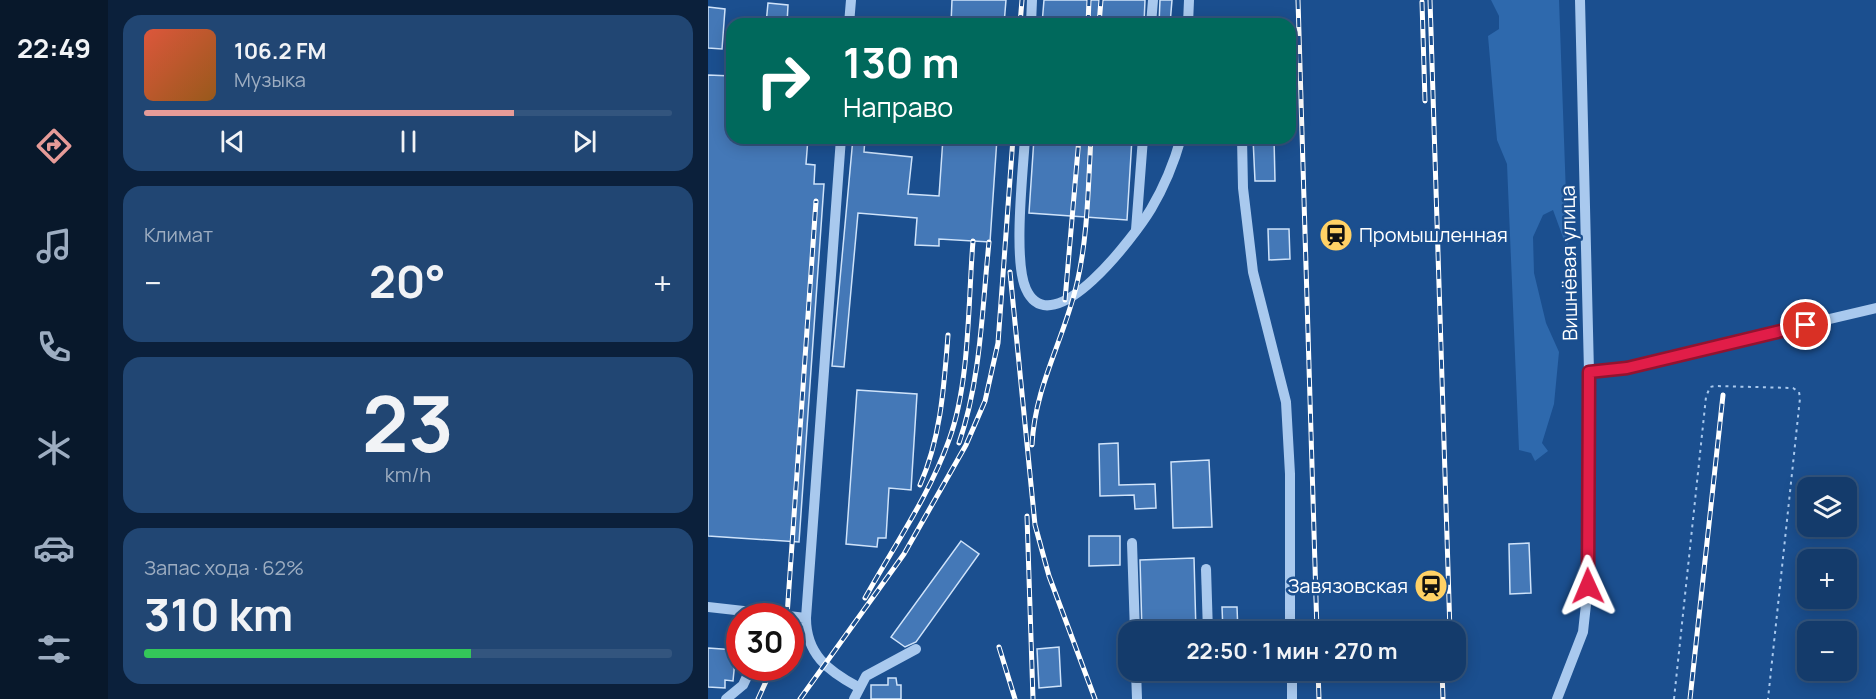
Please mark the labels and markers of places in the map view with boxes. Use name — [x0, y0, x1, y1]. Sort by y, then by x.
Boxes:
station icon: Промышленная — [1318, 217, 1354, 253]
place label: Промышленная — [1359, 221, 1508, 248]
pin — [1780, 299, 1831, 350]
station icon: Завязовская — [1413, 568, 1449, 604]
place label: Завязовская — [1287, 572, 1408, 599]

